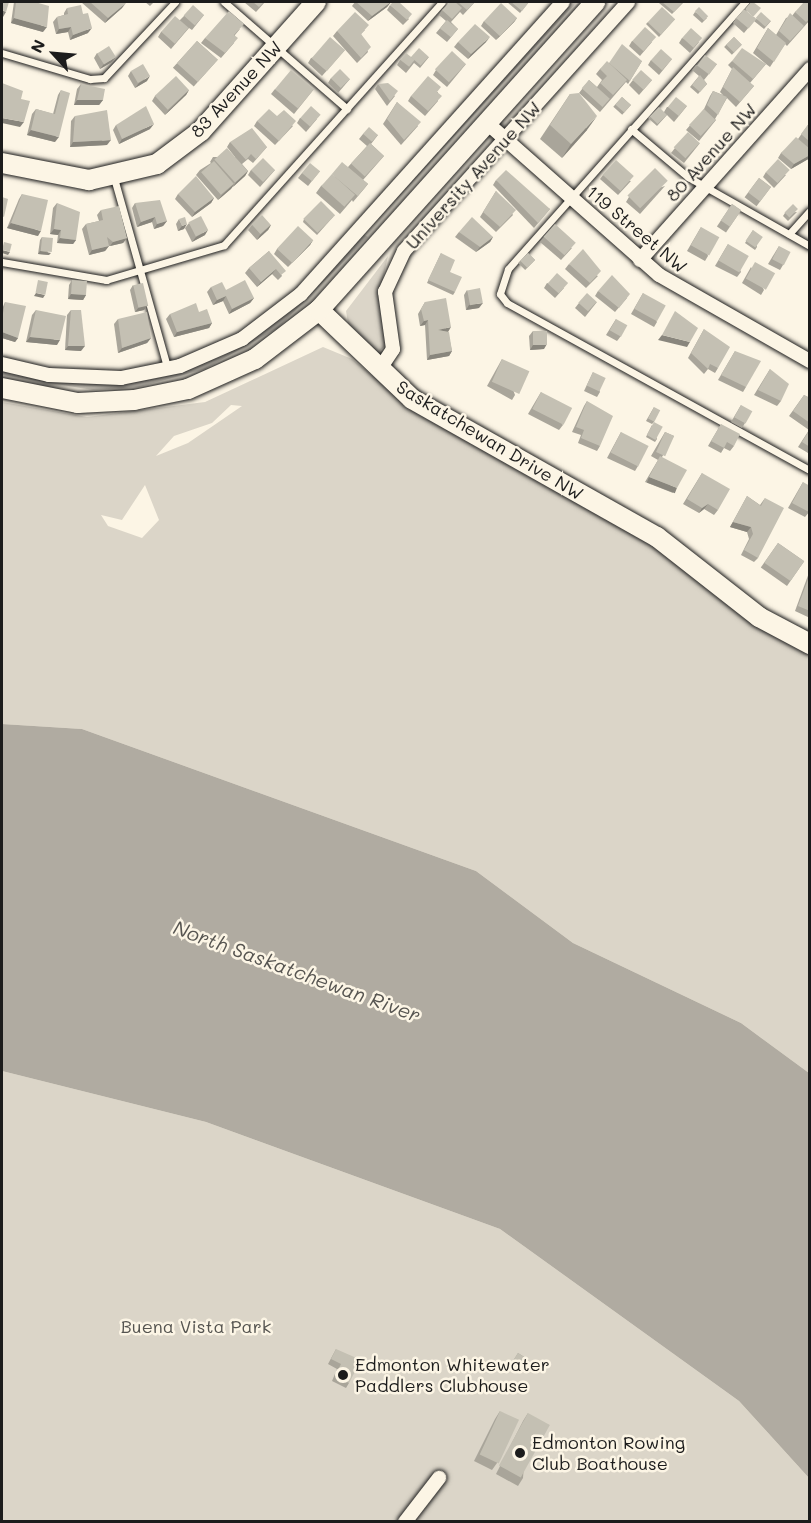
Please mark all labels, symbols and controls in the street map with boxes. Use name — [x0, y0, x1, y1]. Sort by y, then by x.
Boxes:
north arrow — [24, 24, 84, 84]
text: N — [25, 36, 49, 56]
street label: 83 Avenue NW — [186, 36, 286, 142]
street label: University Avenue NW — [401, 97, 545, 253]
street label: 80 Avenue NW — [661, 98, 761, 206]
street label: 119 Street NW — [582, 181, 692, 277]
street label: Saskatchewan Drive NW — [393, 376, 587, 504]
water label: North Saskatchewan River — [170, 915, 424, 1027]
park label: Buena Vista Park — [121, 1315, 271, 1337]
place label: Edmonton Whitewater Paddlers Clubhouse — [355, 1354, 550, 1396]
marker: Edmonton Whitewater Paddlers Clubhouse — [336, 1368, 350, 1382]
place label: Edmonton Rowing Club Boathouse — [532, 1432, 685, 1474]
marker: Edmonton Rowing Club Boathouse — [513, 1446, 527, 1460]

